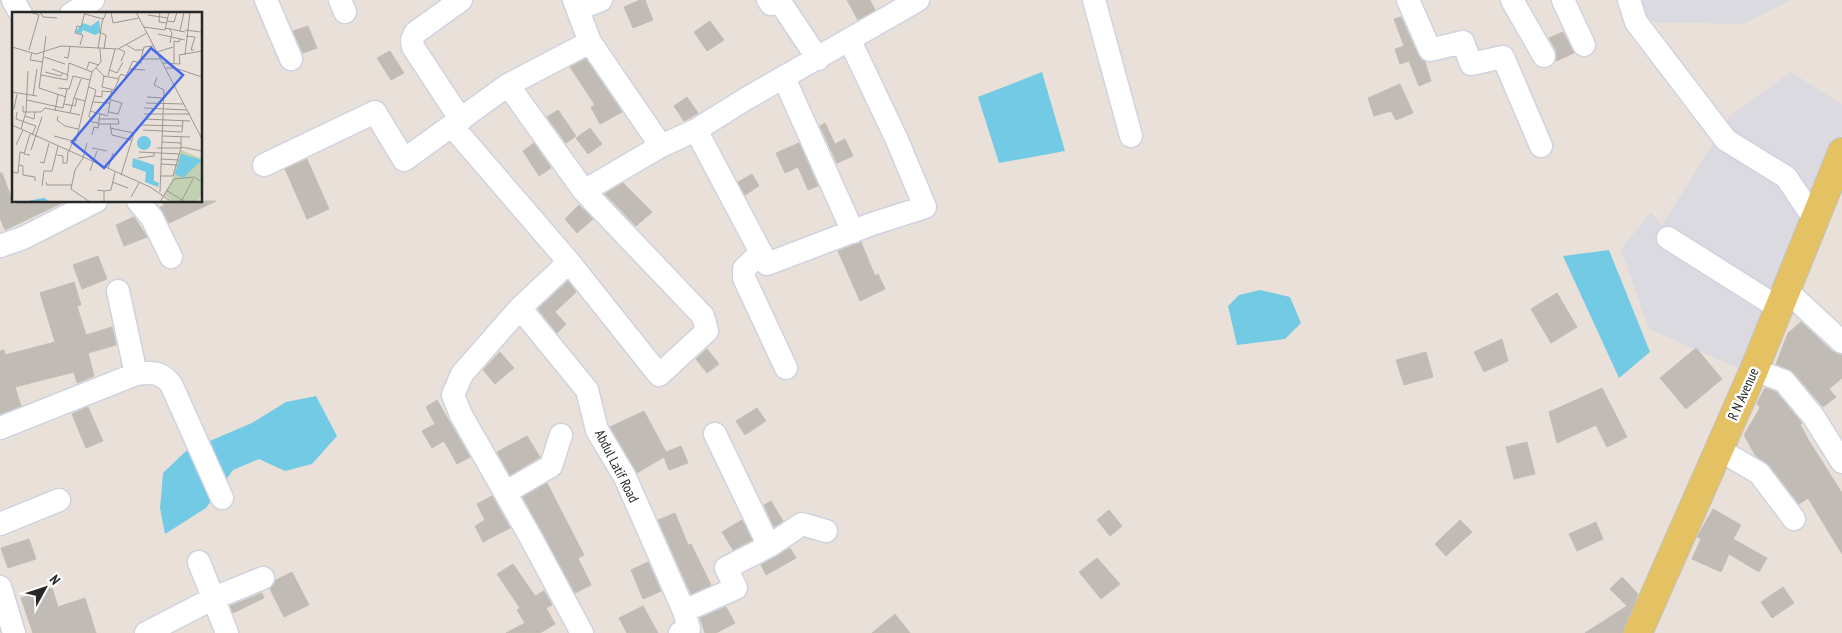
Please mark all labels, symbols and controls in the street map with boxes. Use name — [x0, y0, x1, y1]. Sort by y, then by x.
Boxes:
inset map — [12, 12, 202, 202]
street label: R N Avenue — [1724, 365, 1763, 423]
street label: Abdul Latif Road — [591, 426, 643, 506]
north arrow — [20, 563, 70, 613]
text: N — [46, 571, 64, 588]

